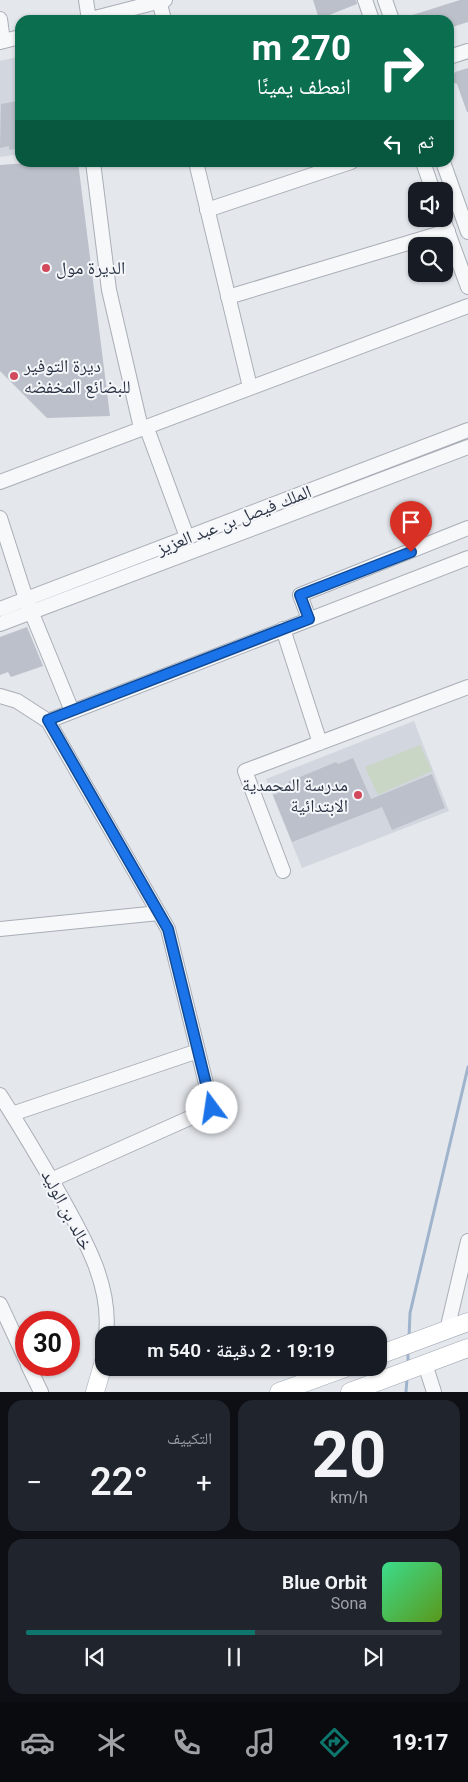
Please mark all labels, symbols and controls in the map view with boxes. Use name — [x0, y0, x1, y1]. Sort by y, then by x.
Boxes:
text: 270 m — [252, 28, 351, 69]
icon: right — [369, 35, 434, 100]
text: انعطف يمينًا — [257, 74, 351, 99]
icon: left — [379, 130, 407, 158]
text: ثم — [417, 130, 434, 153]
map controls — [408, 182, 453, 282]
button: sound — [408, 182, 453, 227]
button: search — [408, 237, 453, 282]
place label: الديرة مول — [56, 257, 125, 279]
marker: الديرة مول — [40, 262, 52, 274]
place label: ديرة التوفير للبضائع المخفضه — [23, 355, 131, 399]
marker: ديرة التوفير للبضائع المخفضه — [8, 370, 20, 382]
street label: الملك فيصل بن عبد العزيز — [152, 480, 315, 560]
pin — [390, 501, 432, 552]
icon: arrive — [397, 508, 425, 536]
place label: مدرسة المحمدية الابتدائية — [242, 774, 348, 817]
marker: مدرسة المحمدية الابتدائية — [352, 789, 364, 801]
position arrow — [185, 1081, 237, 1133]
street label: خالد بن الوليد — [37, 1166, 97, 1254]
speed limit sign: 30 — [15, 1311, 80, 1376]
text: 19:19 · 2 دقيقة · 540 m — [147, 1339, 335, 1362]
text: 20 — [312, 1417, 386, 1493]
text: التكييف — [167, 1429, 212, 1448]
text: 22° — [90, 1460, 148, 1504]
text: − — [26, 1466, 42, 1499]
text: + — [196, 1466, 212, 1499]
text: km/h — [330, 1488, 368, 1507]
text: Blue Orbit — [282, 1571, 367, 1594]
text: Sona — [331, 1594, 367, 1613]
icon: previous — [81, 1643, 109, 1671]
icon: pause — [220, 1643, 248, 1671]
icon: next — [359, 1643, 387, 1671]
icon: car — [20, 1725, 55, 1760]
icon: climate — [94, 1725, 129, 1760]
icon: phone — [169, 1725, 204, 1760]
icon: music — [243, 1725, 278, 1760]
icon: directions — [317, 1725, 352, 1760]
text: 19:17 — [392, 1730, 448, 1755]

